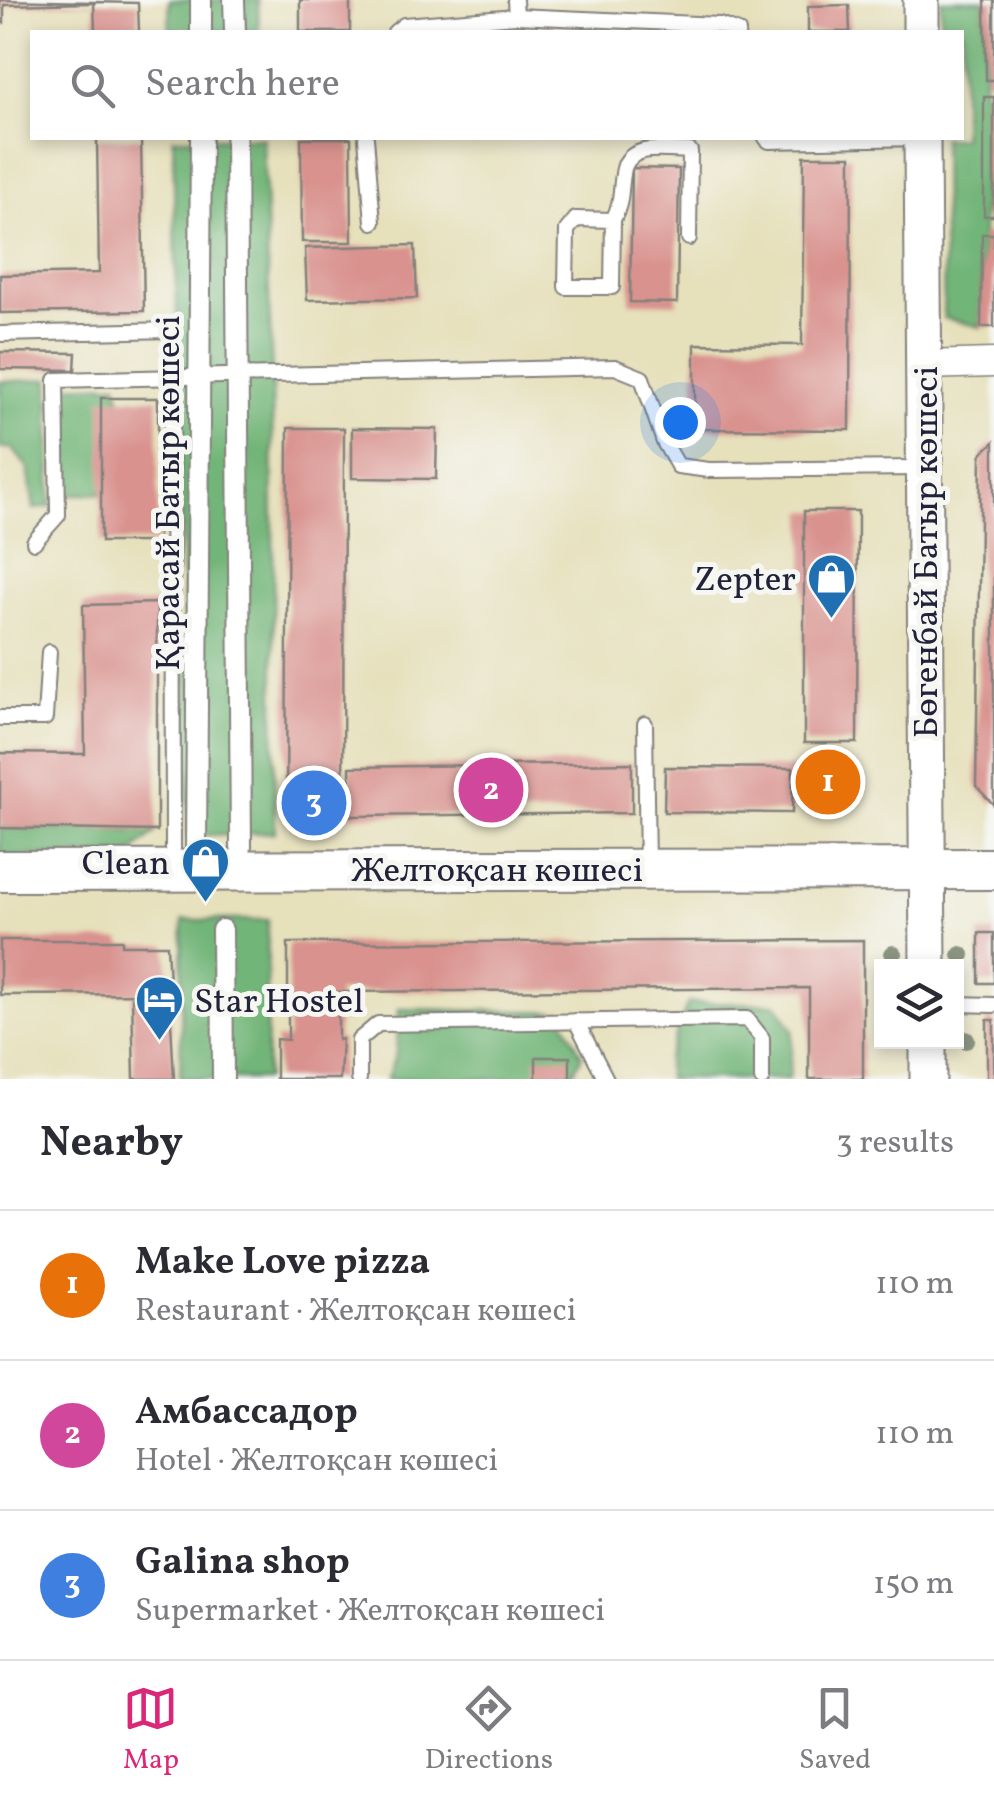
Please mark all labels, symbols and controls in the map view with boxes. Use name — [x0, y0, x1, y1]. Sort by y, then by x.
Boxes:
search box — [30, 30, 964, 140]
icon: search — [65, 58, 120, 113]
text: Search here — [145, 59, 340, 112]
street label: Қарасай Батыр көшесі — [146, 315, 194, 671]
street label: Бөгенбай Батыр көшесі — [904, 366, 952, 738]
your location — [655, 397, 706, 448]
shop icon: Zepter — [805, 552, 857, 620]
place label: Zepter — [694, 557, 796, 605]
pin: 1 — [796, 744, 860, 820]
pin: 2 — [458, 752, 524, 828]
pin: 3 — [282, 766, 346, 840]
shop icon: Clean — [179, 836, 231, 904]
place label: Clean — [82, 841, 170, 889]
street label: Желтоқсан көшесі — [351, 848, 643, 896]
map controls — [874, 959, 964, 1049]
button: layers — [874, 959, 964, 1049]
hotel icon: Star Hostel — [133, 974, 185, 1042]
place label: Star Hostel — [194, 979, 364, 1027]
text: Nearby — [40, 1115, 183, 1174]
text: 3 results — [836, 1122, 954, 1166]
text: Make Love pizza — [135, 1237, 430, 1290]
text: 1 — [66, 1263, 79, 1307]
text: 110 m — [875, 1263, 954, 1307]
text: Restaurant · Желтоқсан көшесі — [135, 1290, 576, 1334]
text: Амбассадор — [135, 1387, 358, 1440]
text: 2 — [64, 1413, 81, 1457]
text: 110 m — [875, 1413, 954, 1457]
text: Hotel · Желтоқсан көшесі — [135, 1440, 498, 1484]
text: Galina shop — [135, 1537, 350, 1590]
text: 3 — [64, 1563, 81, 1607]
text: 150 m — [873, 1563, 954, 1607]
text: Supermarket · Желтоқсан көшесі — [135, 1590, 605, 1634]
tab: Map — [123, 1681, 179, 1780]
tab: Directions — [425, 1681, 553, 1780]
tab: Saved — [799, 1681, 871, 1780]

